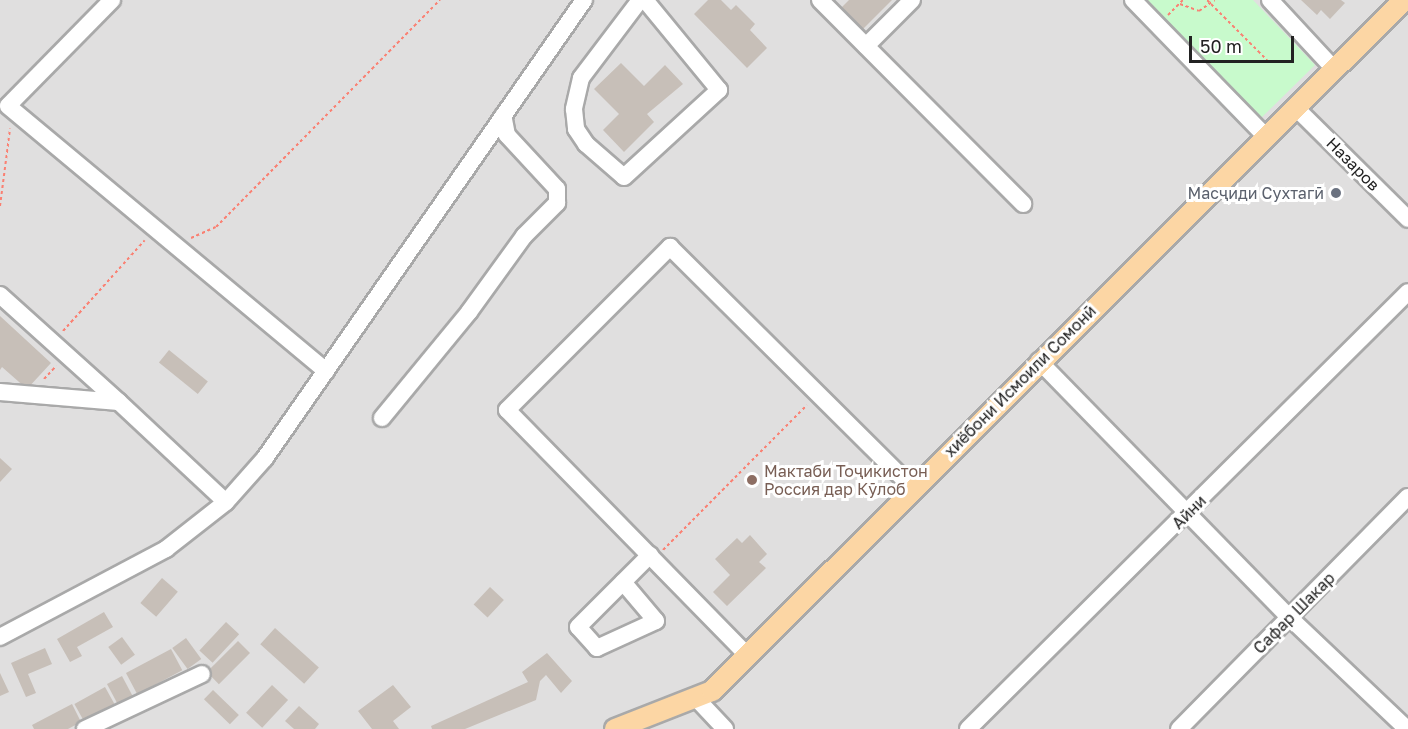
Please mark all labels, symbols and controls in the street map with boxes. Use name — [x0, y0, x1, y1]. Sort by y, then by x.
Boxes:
scale bar — [1192, 24, 1297, 62]
text: 50 m — [1200, 35, 1242, 57]
street label: Назаров — [1322, 133, 1384, 195]
place label: Масҷиди Сухтагӣ — [1187, 183, 1324, 203]
marker: Масҷиди Сухтагӣ — [1329, 186, 1343, 200]
street label: хиёбони Исмоили Сомонӣ — [940, 301, 1100, 461]
place label: Мактаби Тоҷикистон Россия дар Кӯлоб — [764, 461, 928, 499]
marker: Мактаби Тоҷикистон Россия дар Кӯлоб — [745, 473, 759, 487]
street label: Айни — [1168, 491, 1210, 533]
street label: Сафар Шакар — [1249, 568, 1339, 658]

